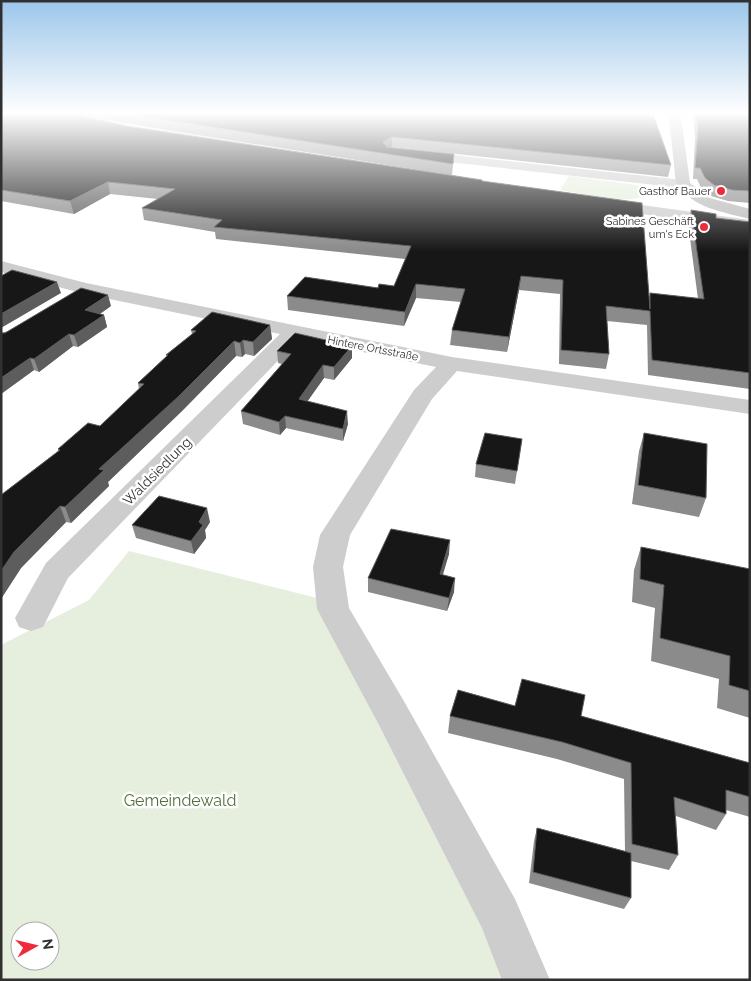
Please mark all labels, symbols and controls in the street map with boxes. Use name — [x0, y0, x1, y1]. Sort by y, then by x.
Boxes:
place label: Gasthof Bauer — [639, 185, 711, 198]
marker: Gasthof Bauer — [715, 185, 727, 197]
place label: Sabines Geschäft um's Eck — [606, 215, 694, 241]
marker: Sabines Geschäft um's Eck — [698, 221, 710, 233]
street label: Hintere Ortsstraße — [326, 333, 420, 364]
street label: Waldsiedlung — [120, 434, 194, 508]
park label: Gemeindewald — [124, 791, 236, 810]
north arrow — [10, 921, 60, 971]
text: N — [39, 938, 57, 951]

